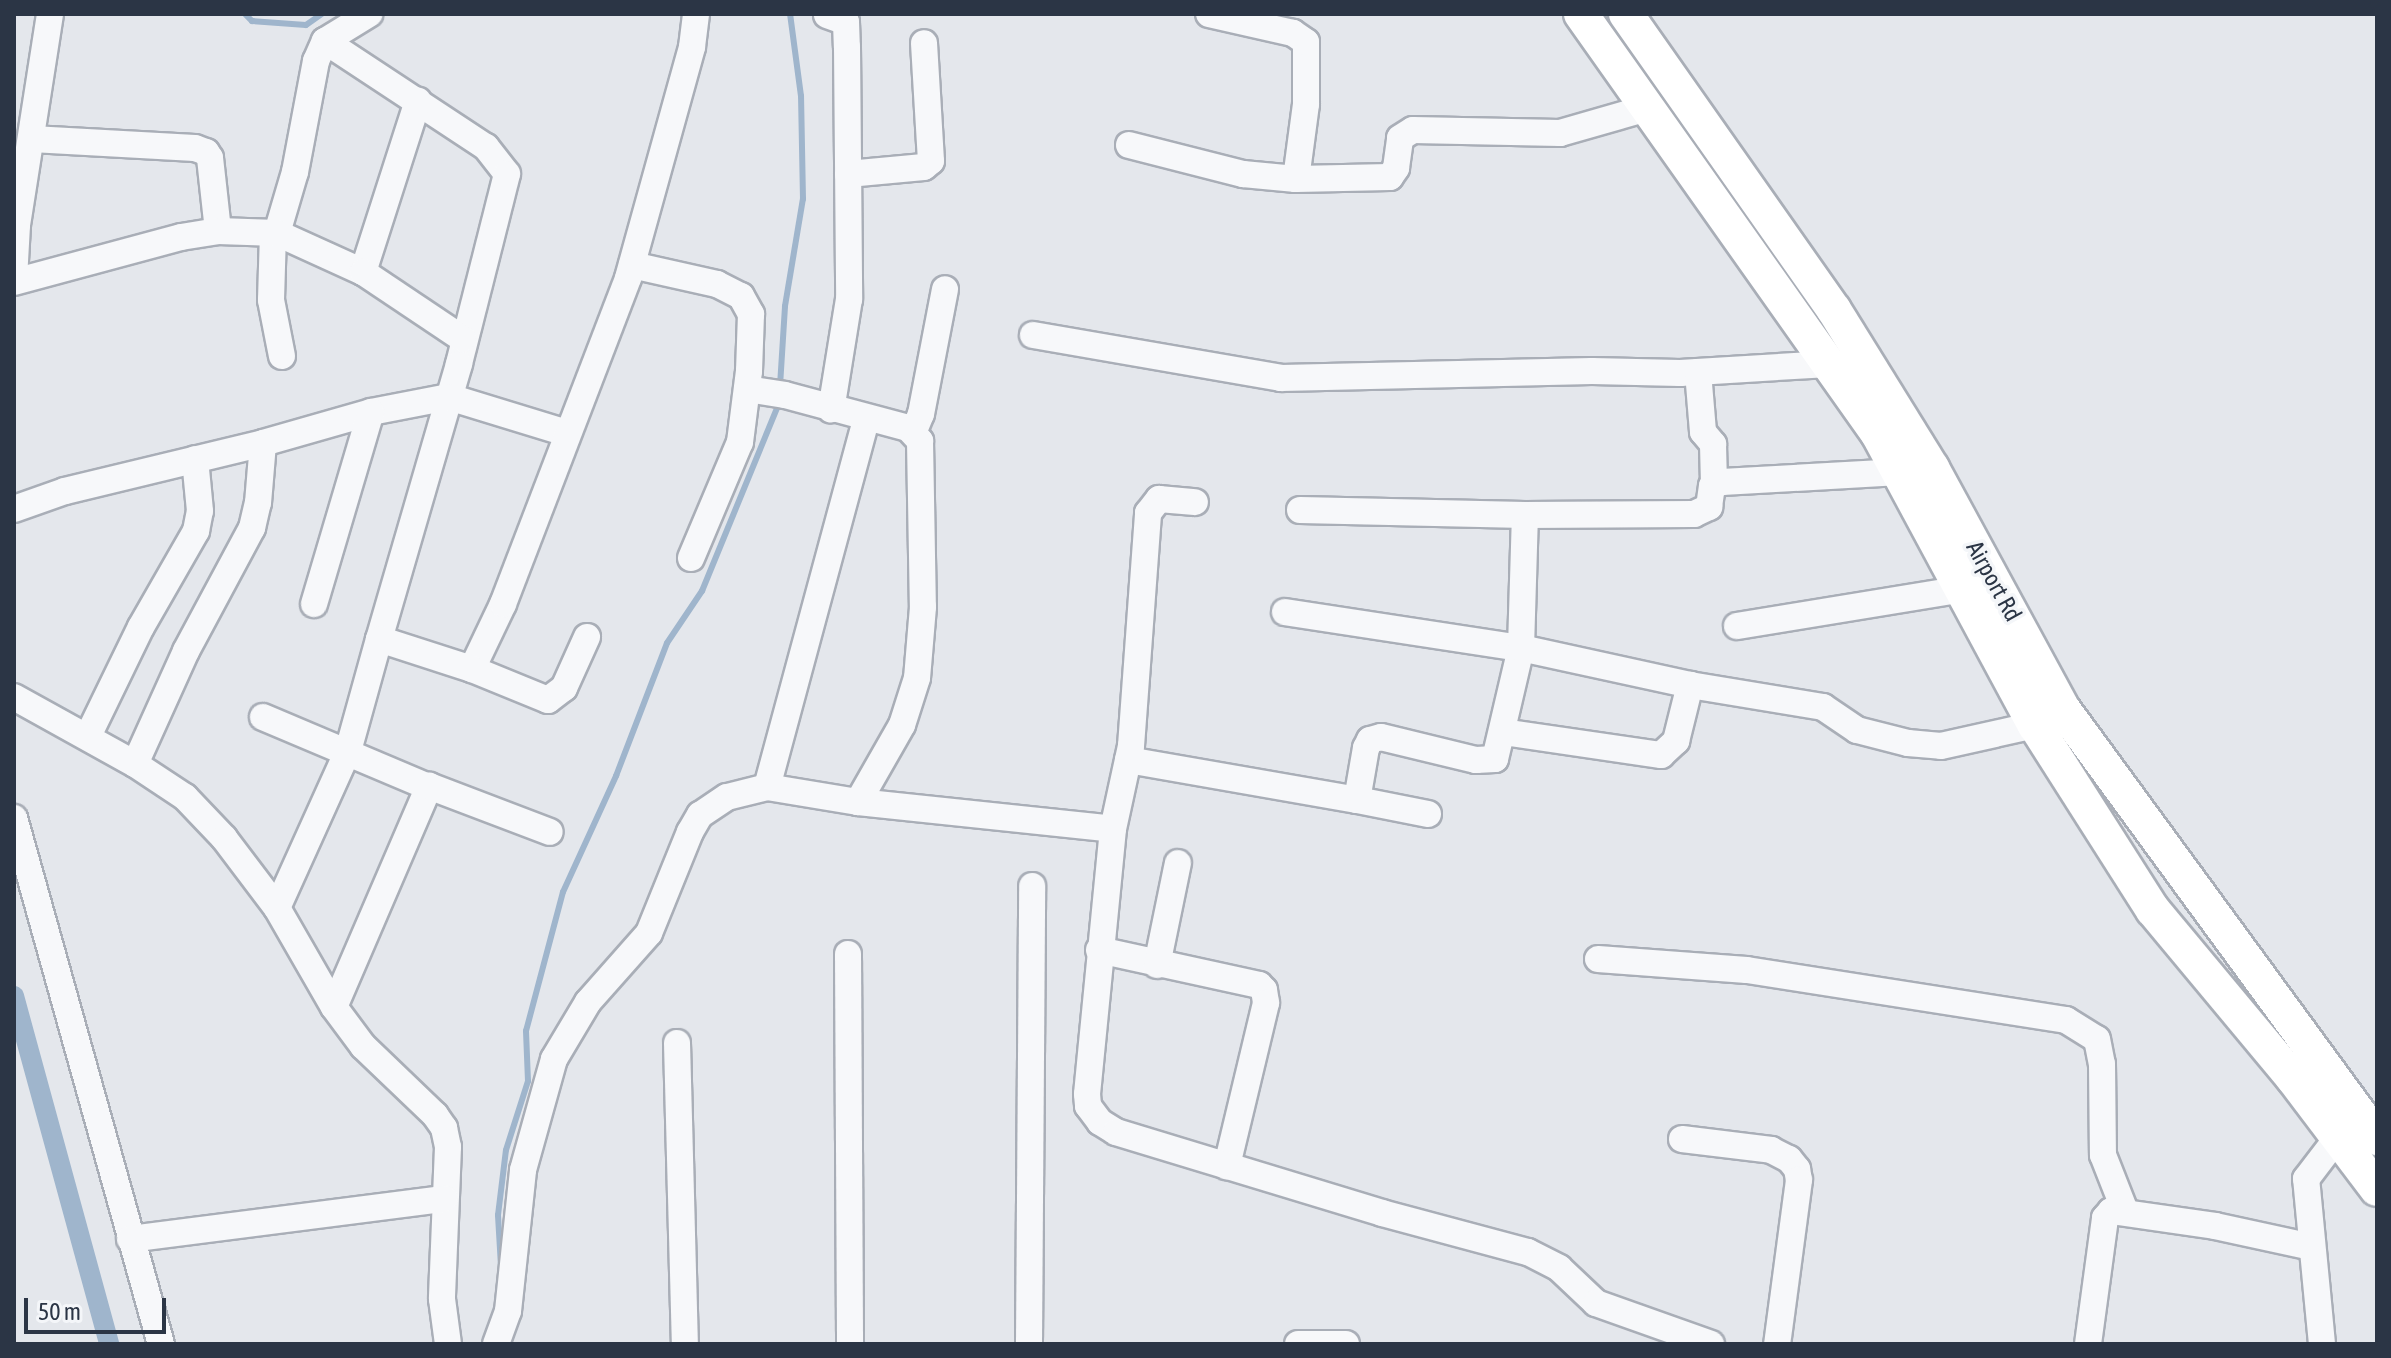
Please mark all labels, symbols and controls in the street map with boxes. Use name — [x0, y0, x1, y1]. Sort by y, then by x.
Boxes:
street label: Airport Rd — [1960, 536, 2028, 626]
scale bar — [28, 1282, 170, 1332]
text: 50 m — [38, 1298, 81, 1325]

